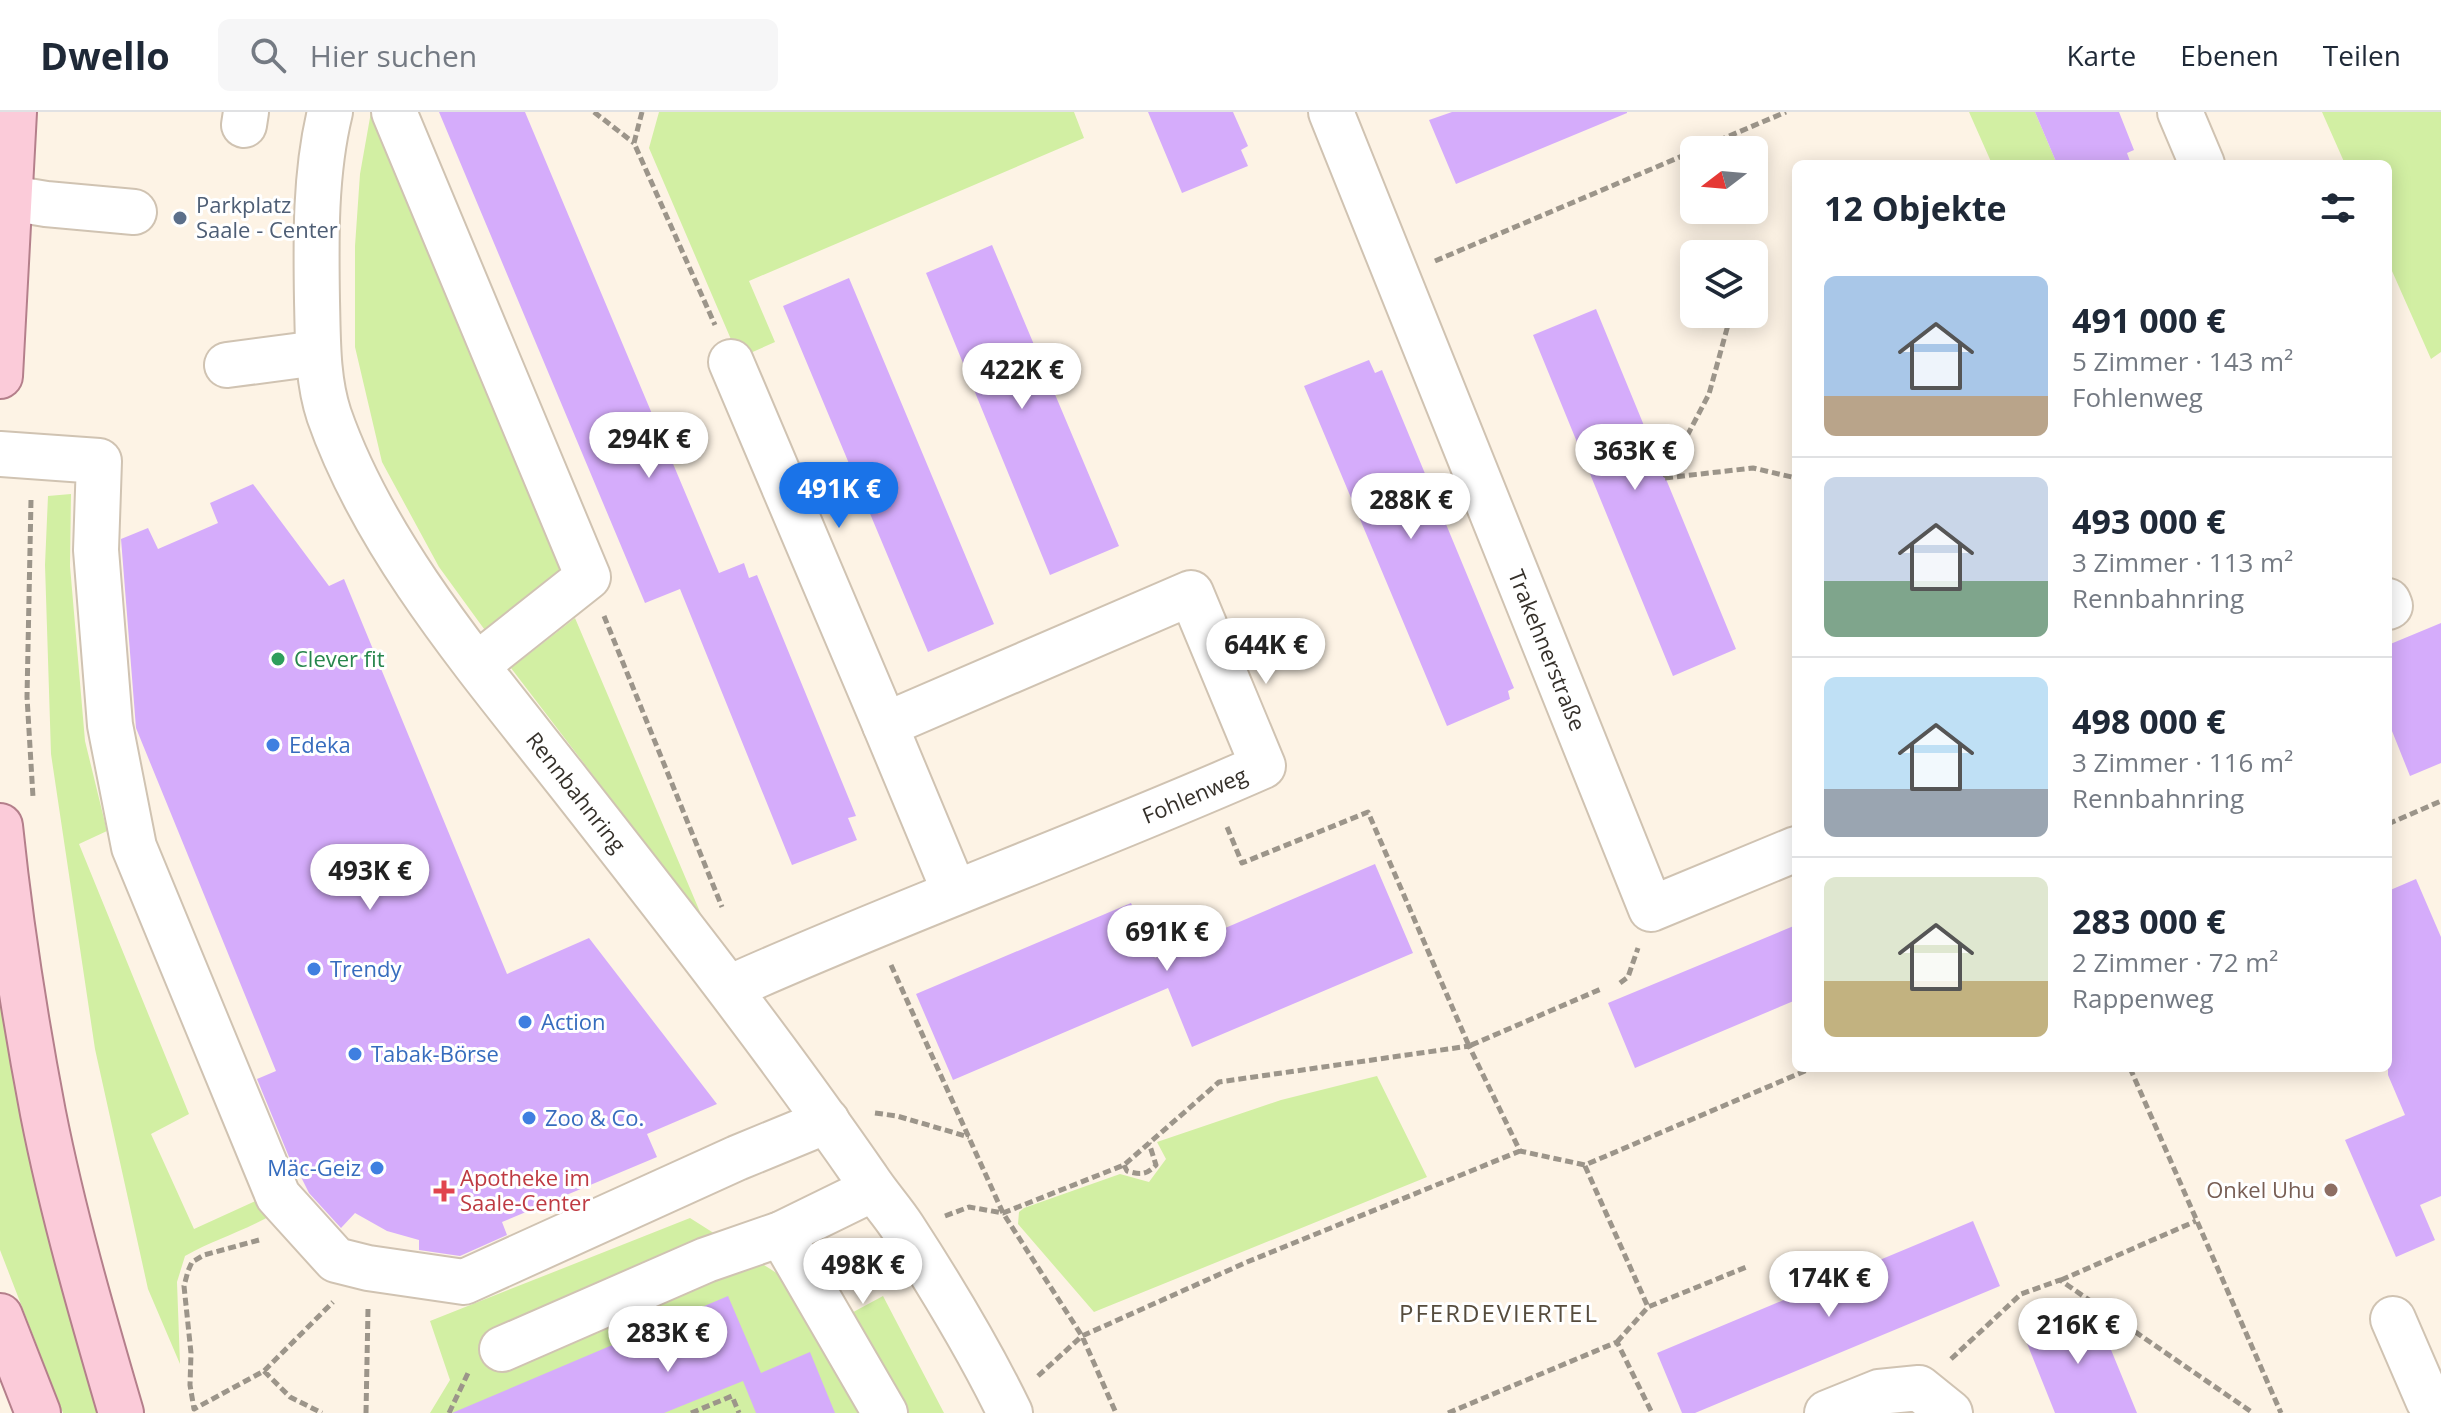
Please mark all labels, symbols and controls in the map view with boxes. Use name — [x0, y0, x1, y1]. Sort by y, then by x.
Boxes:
search box — [218, 19, 778, 91]
text: Dwello — [40, 29, 170, 81]
icon: search — [246, 33, 290, 77]
text: Hier suchen — [310, 35, 477, 76]
text: Karte — [2066, 36, 2136, 74]
text: Ebenen — [2180, 36, 2279, 74]
text: Teilen — [2323, 36, 2401, 74]
north arrow — [1680, 136, 1768, 224]
map controls — [1680, 136, 1768, 328]
text: 12 Objekte — [1824, 185, 2007, 231]
icon: filters — [2316, 186, 2360, 230]
place label: Parkplatz Saale - Center — [196, 189, 338, 244]
marker: Parkplatz Saale - Center — [171, 209, 189, 227]
button: layers — [1680, 240, 1768, 328]
text: 491 000 € — [2072, 297, 2226, 343]
icon: home — [1888, 308, 1984, 404]
pin: 422K € — [957, 343, 1087, 411]
text: 5 Zimmer · 143 m² — [2072, 343, 2293, 379]
text: 422K € — [980, 351, 1064, 387]
text: Fohlenweg — [2072, 379, 2203, 415]
pin: 294K € — [584, 412, 714, 480]
text: 294K € — [607, 420, 691, 456]
pin: 363K € — [1570, 424, 1700, 492]
text: 363K € — [1593, 432, 1677, 468]
pin: 491K € — [774, 462, 904, 530]
text: 491K € — [797, 470, 881, 506]
pin: 288K € — [1346, 473, 1476, 541]
text: 288K € — [1369, 481, 1453, 517]
text: 493 000 € — [2072, 498, 2226, 544]
icon: home — [1888, 509, 1984, 605]
text: 3 Zimmer · 113 m² — [2072, 544, 2293, 580]
street label: Trakehnerstraße — [1502, 565, 1594, 735]
text: Rennbahnring — [2072, 580, 2244, 616]
pin: 644K € — [1201, 618, 1331, 686]
text: 644K € — [1224, 626, 1308, 662]
place label: Clever fit — [294, 643, 385, 673]
marker: Clever fit — [269, 650, 287, 668]
text: 498 000 € — [2072, 698, 2226, 744]
icon: home — [1888, 709, 1984, 805]
street label: Rennbahnring — [520, 725, 634, 858]
place label: Edeka — [289, 729, 351, 759]
marker: Edeka — [264, 736, 282, 754]
text: 3 Zimmer · 116 m² — [2072, 744, 2293, 780]
street label: Fohlenweg — [1137, 759, 1251, 830]
text: Rennbahnring — [2072, 780, 2244, 816]
pin: 493K € — [305, 844, 435, 912]
text: 493K € — [328, 852, 412, 888]
text: 283 000 € — [2072, 898, 2226, 944]
pin: 691K € — [1102, 905, 1232, 973]
icon: home — [1888, 909, 1984, 1005]
text: 691K € — [1125, 913, 1209, 949]
text: 2 Zimmer · 72 m² — [2072, 944, 2278, 980]
place label: Trendy — [330, 953, 402, 983]
marker: Trendy — [305, 960, 323, 978]
text: Rappenweg — [2072, 980, 2214, 1016]
place label: Action — [541, 1006, 606, 1036]
marker: Action — [516, 1013, 534, 1031]
place label: Tabak-Börse — [371, 1038, 499, 1068]
marker: Tabak-Börse — [346, 1045, 364, 1063]
place label: Zoo & Co. — [545, 1102, 644, 1132]
marker: Zoo & Co. — [520, 1109, 538, 1127]
place label: Mäc-Geiz — [267, 1152, 361, 1182]
marker: Mäc-Geiz — [368, 1159, 386, 1177]
place label: Apotheke im Saale-Center — [460, 1162, 590, 1217]
place label: Onkel Uhu — [2206, 1174, 2315, 1204]
marker: Onkel Uhu — [2322, 1181, 2340, 1199]
marker: Apotheke im Saale-Center — [435, 1182, 453, 1200]
pin: 498K € — [798, 1238, 928, 1306]
text: 498K € — [821, 1246, 905, 1282]
pin: 174K € — [1764, 1251, 1894, 1319]
text: 174K € — [1787, 1259, 1871, 1295]
district label: PFERDEVIERTEL — [1399, 1296, 1599, 1329]
pin: 216K € — [2013, 1298, 2143, 1366]
pin: 283K € — [603, 1306, 733, 1374]
text: 216K € — [2036, 1306, 2120, 1342]
text: 283K € — [626, 1314, 710, 1350]

